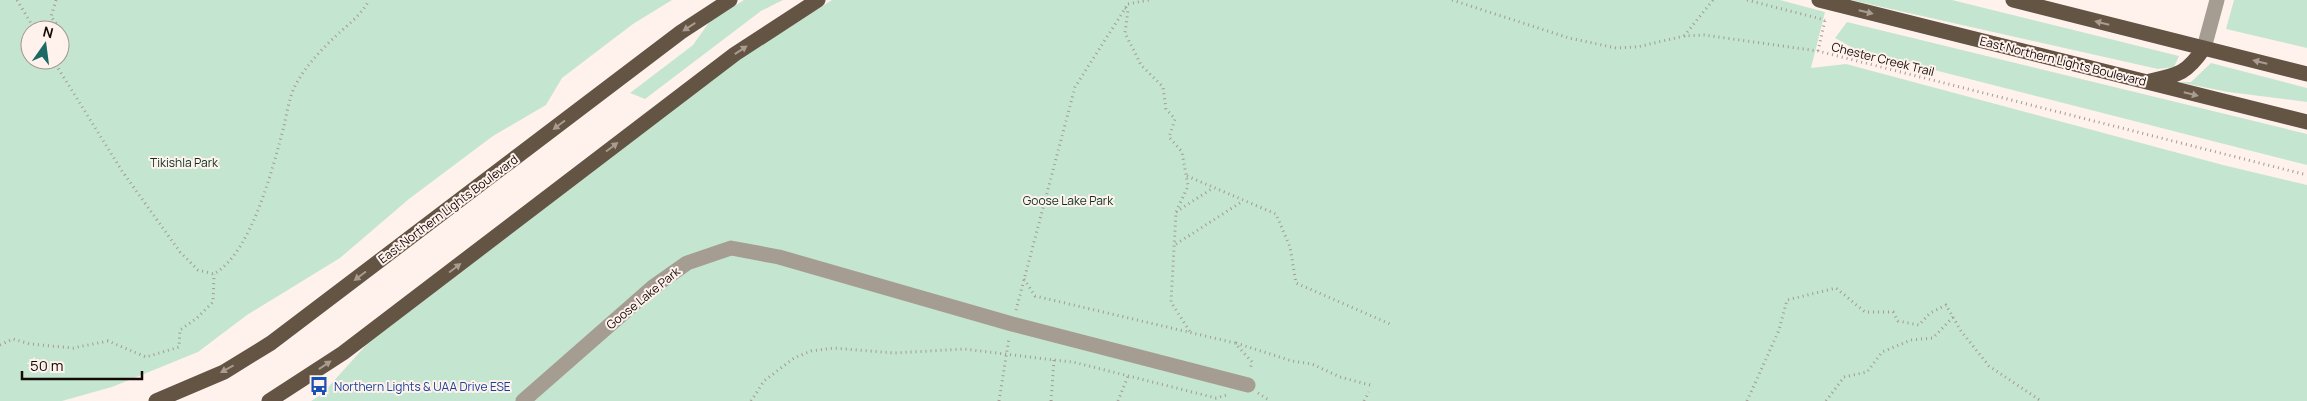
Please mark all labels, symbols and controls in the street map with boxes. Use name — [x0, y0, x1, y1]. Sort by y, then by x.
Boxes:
one-way arrow — [1859, 8, 1874, 16]
one-way arrow — [2095, 18, 2110, 26]
north arrow — [20, 20, 70, 70]
text: N — [41, 21, 55, 42]
one-way arrow — [682, 22, 695, 32]
street label: East Northern Lights Boulevard — [1978, 32, 2148, 90]
street label: Chester Creek Trail — [1830, 38, 1936, 80]
one-way arrow — [735, 45, 748, 55]
one-way arrow — [2252, 58, 2267, 66]
one-way arrow — [2184, 90, 2199, 98]
one-way arrow — [553, 119, 566, 130]
one-way arrow — [605, 142, 618, 153]
street label: East Northern Lights Boulevard — [375, 151, 521, 267]
park label: Tikishla Park — [150, 154, 219, 171]
park label: Goose Lake Park — [1023, 192, 1114, 209]
one-way arrow — [448, 262, 461, 273]
street label: Goose Lake Park — [603, 262, 684, 333]
one-way arrow — [354, 271, 367, 282]
scale bar — [22, 348, 142, 380]
text: 50 m — [30, 355, 64, 376]
one-way arrow — [319, 361, 332, 370]
one-way arrow — [220, 365, 235, 373]
bus stop icon: Northern Lights & UAA Drive ESE — [308, 375, 330, 397]
place label: Northern Lights & UAA Drive ESE — [334, 378, 511, 395]

